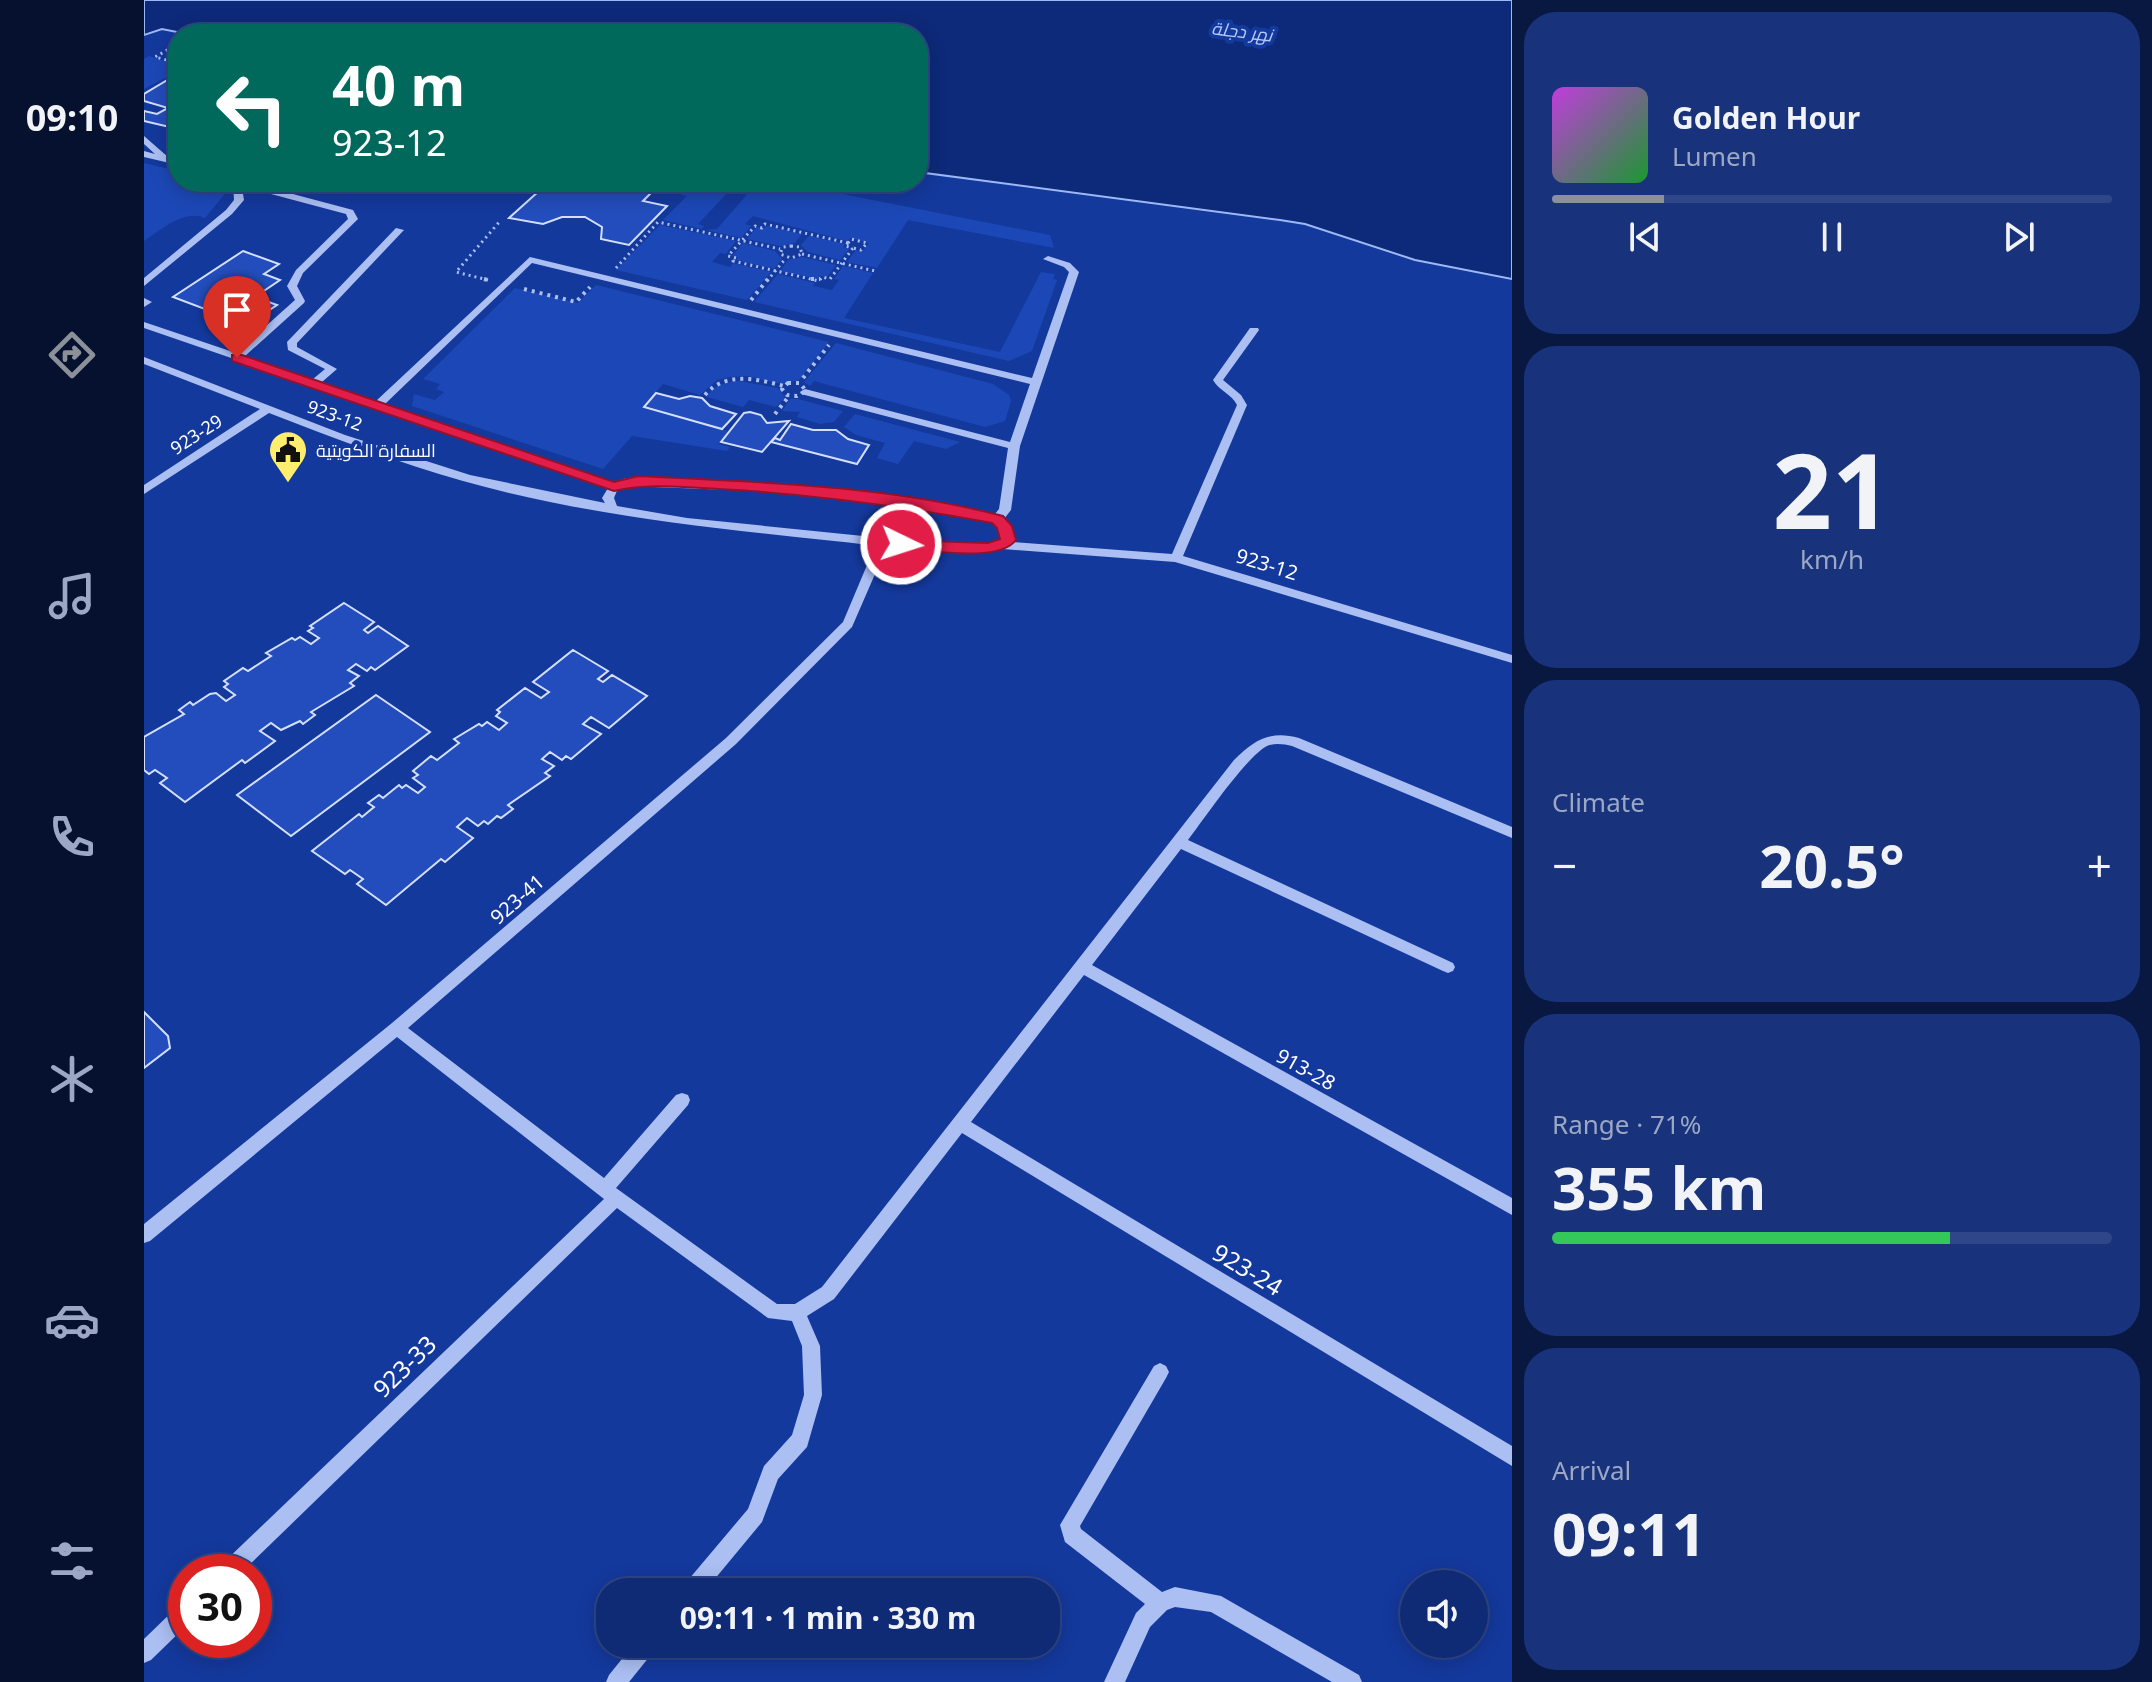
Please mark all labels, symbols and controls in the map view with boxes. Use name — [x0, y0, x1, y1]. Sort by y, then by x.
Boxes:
water label: نهر دجلة — [1210, 15, 1276, 47]
text: 40 m — [332, 46, 465, 122]
icon: left — [200, 56, 304, 160]
text: 09:10 — [26, 93, 118, 142]
text: Golden Hour — [1672, 97, 1860, 138]
text: 923-12 — [332, 118, 447, 167]
text: Lumen — [1672, 138, 1757, 174]
icon: previous — [1623, 215, 1667, 259]
icon: pause — [1810, 215, 1854, 259]
icon: next — [1997, 215, 2041, 259]
pin — [203, 276, 271, 358]
icon: arrive — [215, 288, 259, 332]
icon: directions — [44, 327, 100, 383]
street label: 923-12 — [304, 394, 366, 436]
street label: 923-29 — [165, 408, 227, 460]
text: 21 — [1773, 418, 1891, 559]
public building icon: السفارة الكويتية — [267, 429, 309, 484]
place label: السفارة الكويتية — [316, 438, 436, 462]
position arrow — [859, 502, 943, 586]
text: km/h — [1800, 541, 1864, 577]
street label: 923-12 — [1233, 542, 1301, 586]
icon: music — [44, 568, 100, 624]
text: Climate — [1552, 784, 1645, 820]
icon: phone — [44, 809, 100, 865]
text: 20.5° — [1759, 824, 1905, 906]
text: − — [1552, 835, 1577, 895]
text: + — [2087, 835, 2112, 895]
street label: 923-41 — [484, 868, 550, 930]
street label: 913-28 — [1272, 1042, 1340, 1096]
icon: climate — [44, 1051, 100, 1107]
text: Range · 71% — [1552, 1106, 1701, 1142]
text: 355 km — [1552, 1146, 1766, 1228]
street label: 923-24 — [1207, 1235, 1289, 1303]
icon: car — [44, 1292, 100, 1348]
street label: 923-33 — [365, 1328, 443, 1404]
text: Arrival — [1552, 1452, 1631, 1488]
text: 09:11 — [1552, 1492, 1706, 1574]
icon: filters — [44, 1533, 100, 1589]
speed limit sign: 30 — [168, 1554, 272, 1658]
map controls — [1400, 1570, 1488, 1658]
button: sound — [1400, 1570, 1488, 1658]
text: 09:11 · 1 min · 330 m — [680, 1597, 976, 1638]

